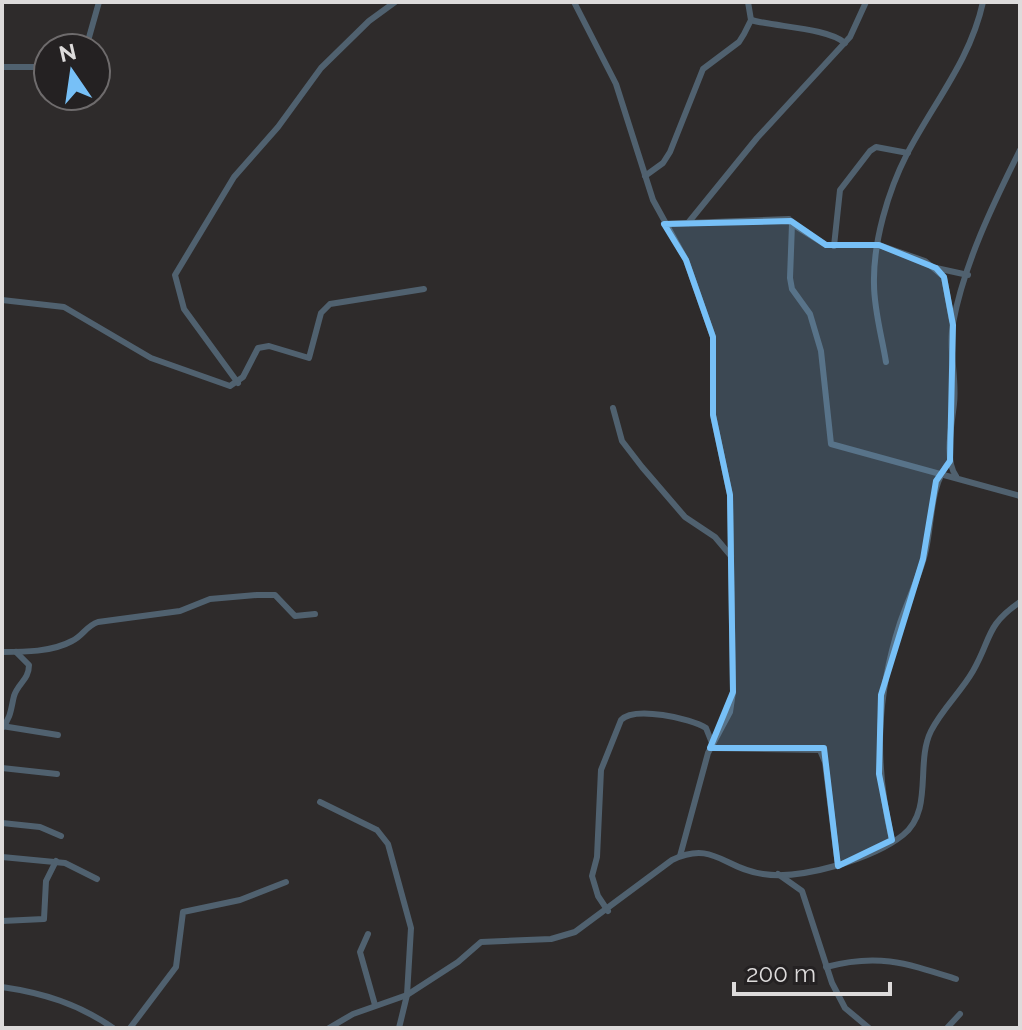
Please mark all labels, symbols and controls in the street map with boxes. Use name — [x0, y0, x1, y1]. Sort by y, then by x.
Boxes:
north arrow — [32, 32, 112, 112]
text: N — [56, 38, 79, 67]
scale bar — [734, 946, 890, 996]
text: 200 m — [746, 959, 816, 988]

